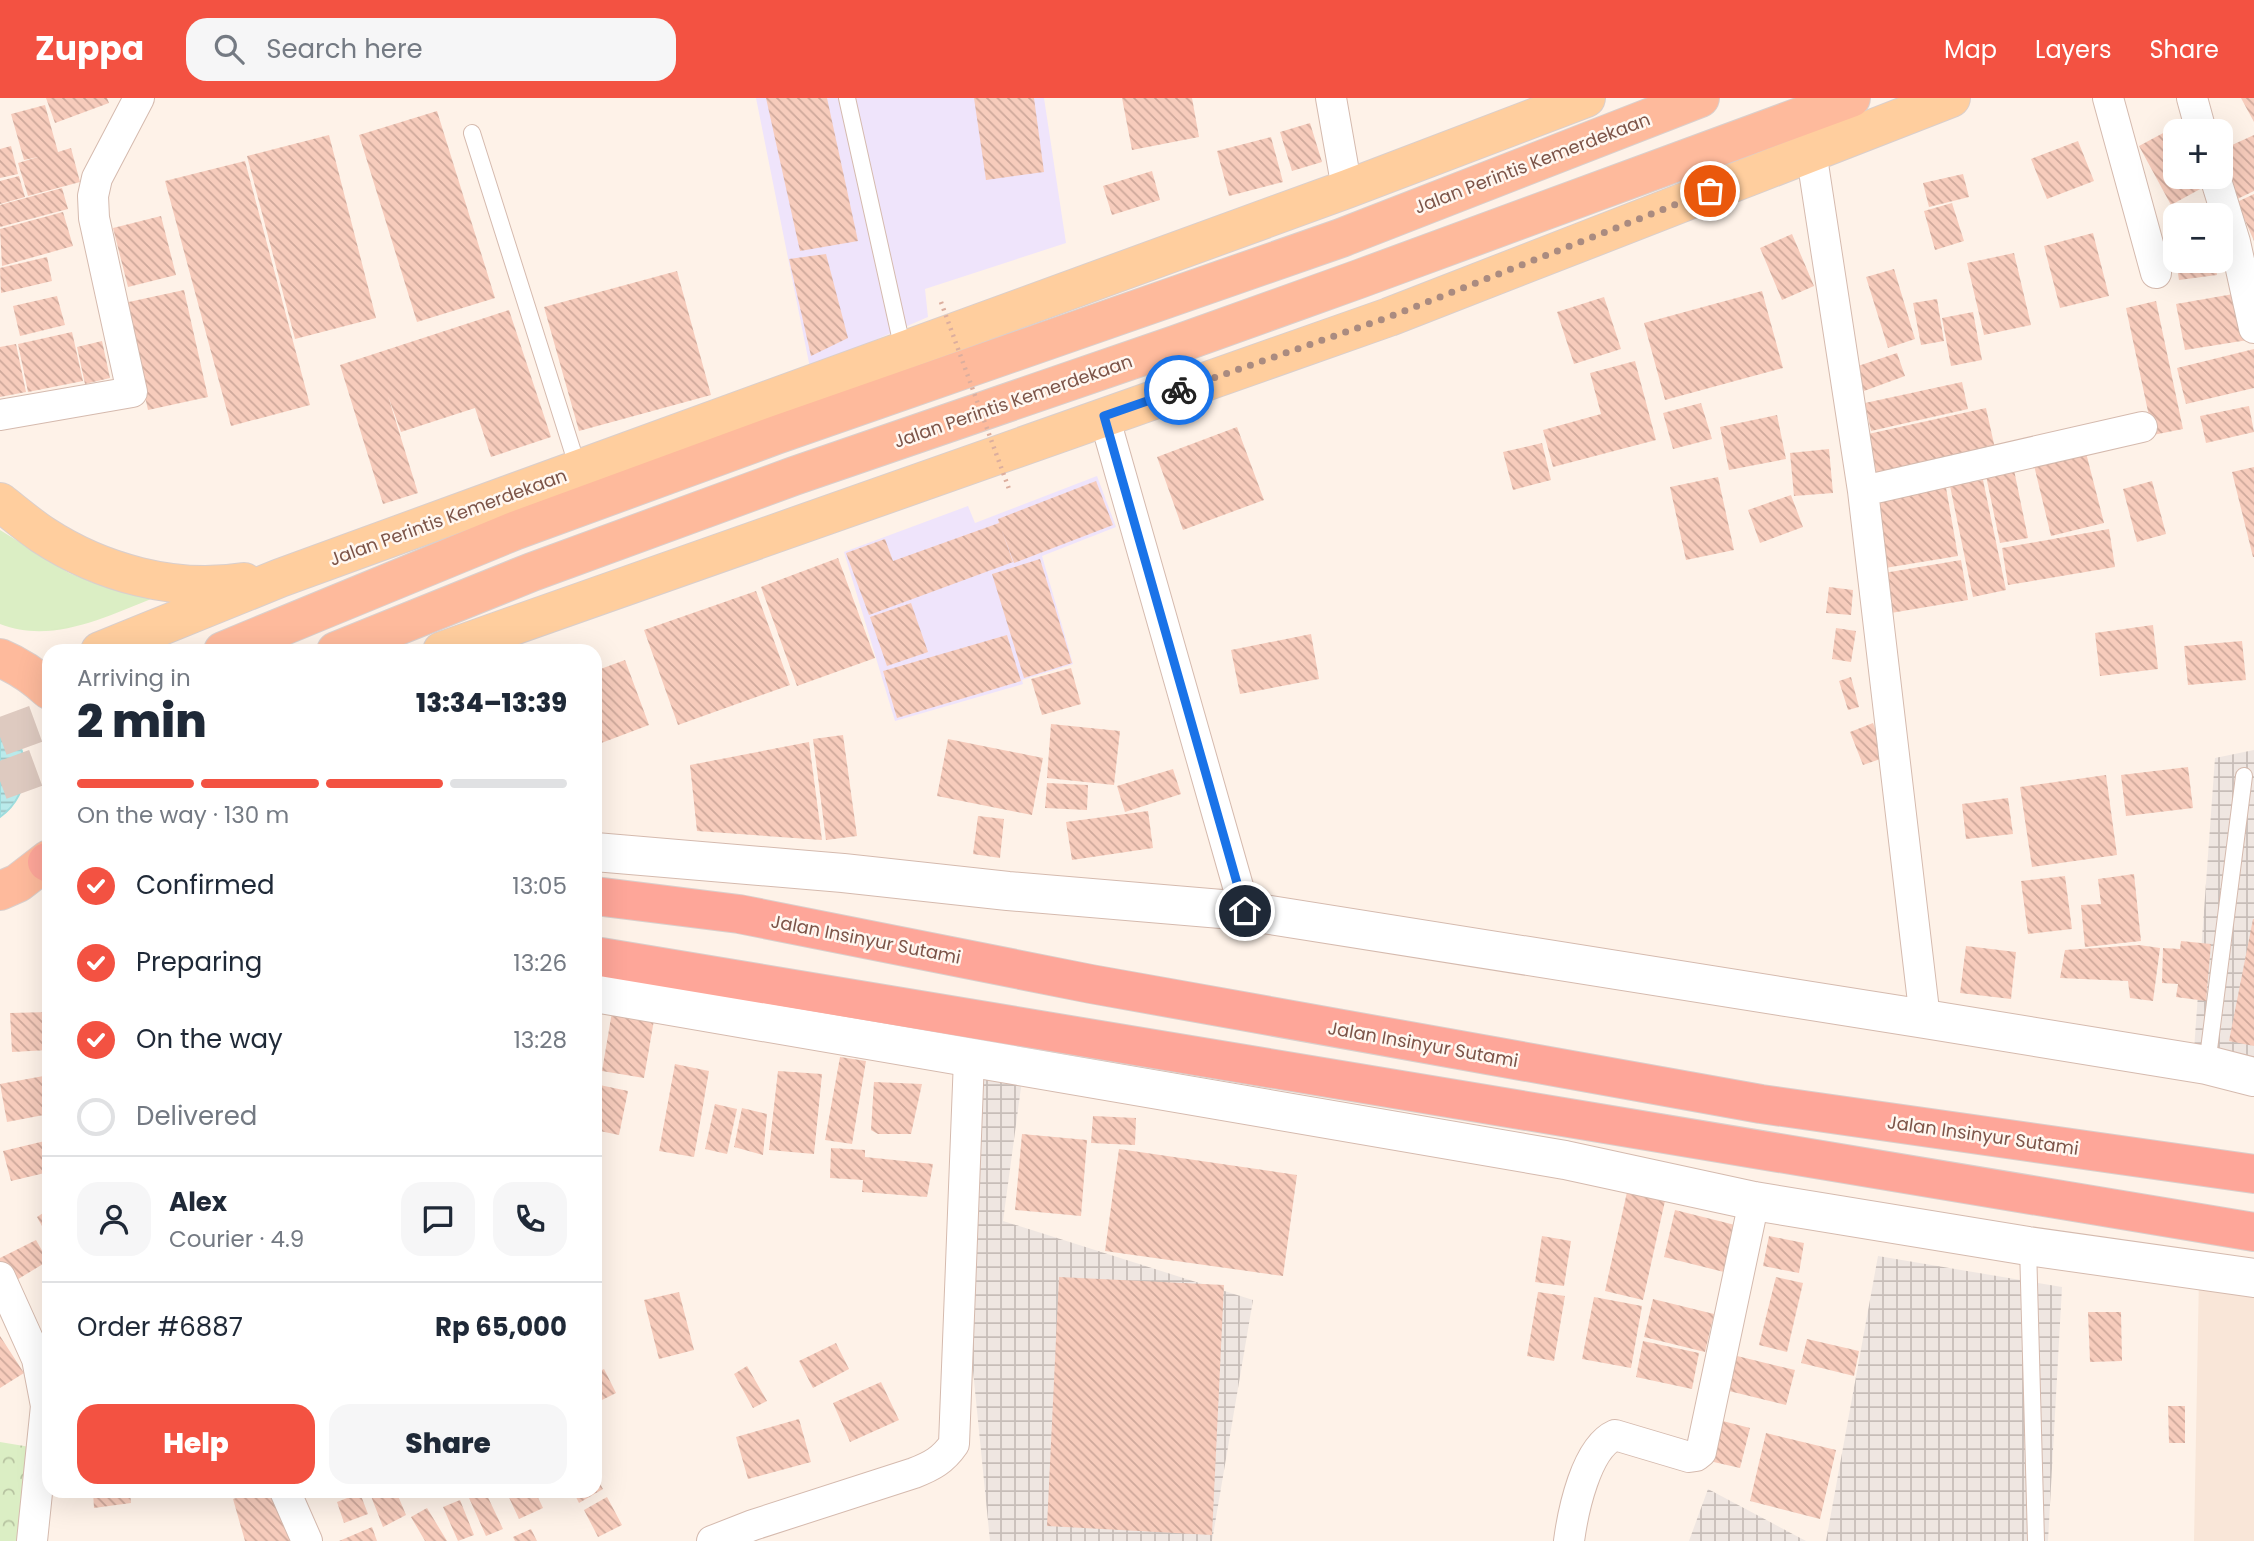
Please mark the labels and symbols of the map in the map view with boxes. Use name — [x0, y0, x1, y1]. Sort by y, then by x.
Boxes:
street label: Jalan Perintis Kemerdekaan — [1410, 106, 1654, 220]
pin — [1680, 161, 1740, 221]
street label: Jalan Perintis Kemerdekaan — [890, 348, 1136, 454]
courier — [1144, 355, 1214, 425]
street label: Jalan Perintis Kemerdekaan — [326, 462, 570, 572]
pin — [1215, 881, 1275, 941]
street label: Jalan Insinyur Sutami — [769, 908, 963, 970]
street label: Jalan Insinyur Sutami — [1326, 1015, 1520, 1073]
street label: Jalan Insinyur Sutami — [1886, 1109, 2080, 1161]

